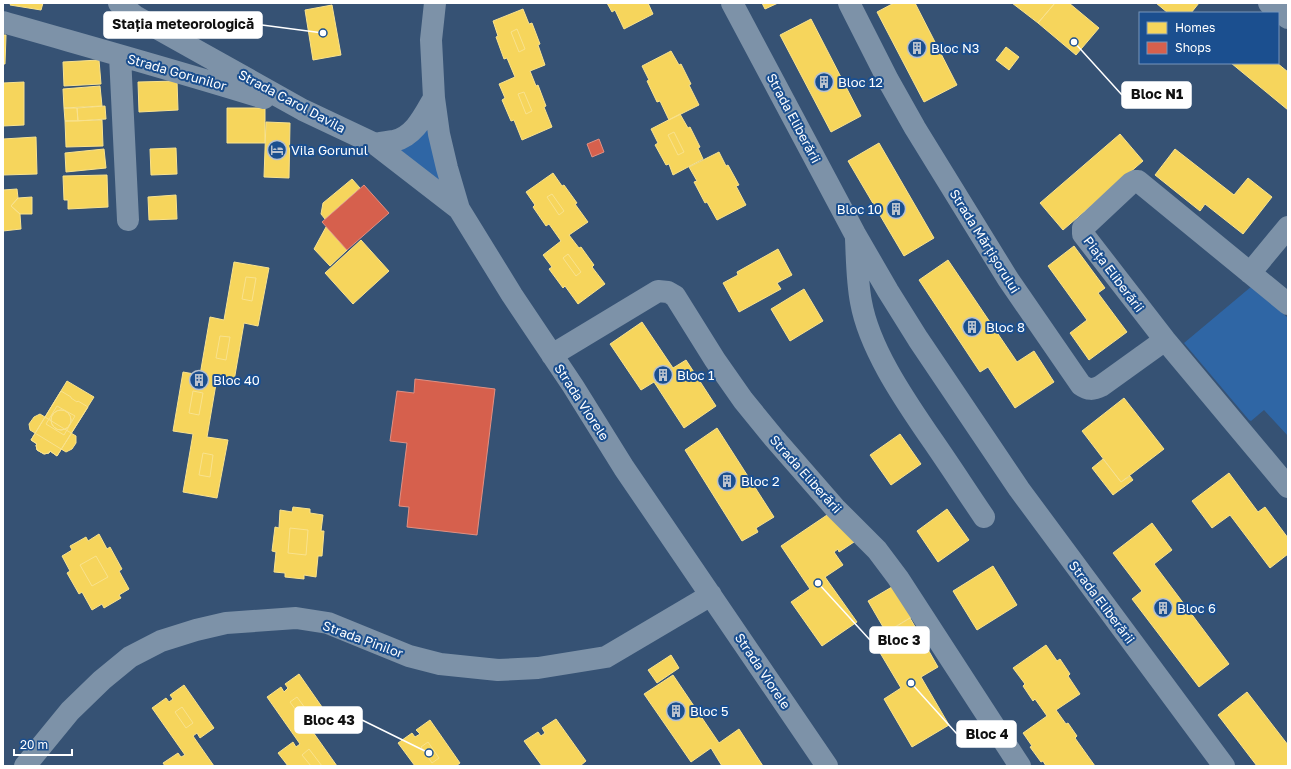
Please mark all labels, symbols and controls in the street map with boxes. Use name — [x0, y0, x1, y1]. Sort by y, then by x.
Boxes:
callout: Stația meteorologică — [104, 12, 262, 38]
legend — [1139, 12, 1279, 64]
text: Stația meteorologică — [112, 15, 254, 32]
text: Homes — [1175, 20, 1215, 35]
building icon: Bloc N3 — [906, 37, 928, 59]
place label: Bloc N3 — [931, 40, 979, 56]
text: Shops — [1175, 40, 1211, 55]
street label: Strada Gorunilor — [126, 50, 228, 94]
street label: Strada Carol Davila — [236, 66, 348, 136]
street label: Strada Eliberării — [764, 70, 824, 166]
building icon: Bloc 12 — [813, 71, 835, 93]
place label: Bloc 12 — [838, 74, 883, 90]
callout: Bloc N1 — [1122, 82, 1191, 108]
text: Bloc N1 — [1131, 85, 1183, 102]
hotel icon: Vila Gorunul — [266, 139, 288, 161]
place label: Vila Gorunul — [291, 142, 368, 158]
street label: Strada Mărțișorului — [947, 186, 1023, 296]
building icon: Bloc 10 — [885, 198, 907, 220]
place label: Bloc 10 — [837, 201, 882, 217]
street label: Piața Eliberării — [1080, 233, 1148, 315]
building icon: Bloc 8 — [961, 316, 983, 338]
place label: Bloc 8 — [986, 319, 1025, 335]
street label: Strada Viorele — [551, 361, 613, 443]
building icon: Bloc 1 — [652, 364, 674, 386]
place label: Bloc 1 — [677, 367, 714, 383]
building icon: Bloc 40 — [188, 369, 210, 391]
place label: Bloc 40 — [213, 372, 260, 388]
street label: Strada Eliberării — [767, 432, 845, 516]
building icon: Bloc 2 — [716, 470, 738, 492]
place label: Bloc 2 — [741, 473, 779, 489]
street label: Strada Eliberării — [1066, 557, 1138, 647]
building icon: Bloc 6 — [1152, 597, 1174, 619]
place label: Bloc 6 — [1177, 600, 1216, 616]
street label: Strada Pinilor — [321, 617, 405, 661]
callout: Bloc 3 — [870, 627, 929, 653]
street label: Strada Viorele — [732, 630, 794, 712]
text: Bloc 3 — [878, 631, 920, 648]
building icon: Bloc 5 — [665, 700, 687, 722]
place label: Bloc 5 — [690, 703, 728, 719]
callout: Bloc 43 — [295, 707, 362, 733]
text: Bloc 43 — [303, 711, 355, 728]
callout: Bloc 4 — [957, 721, 1016, 747]
text: Bloc 4 — [965, 725, 1009, 742]
scale bar — [14, 731, 72, 757]
text: 20 m — [20, 737, 48, 752]

